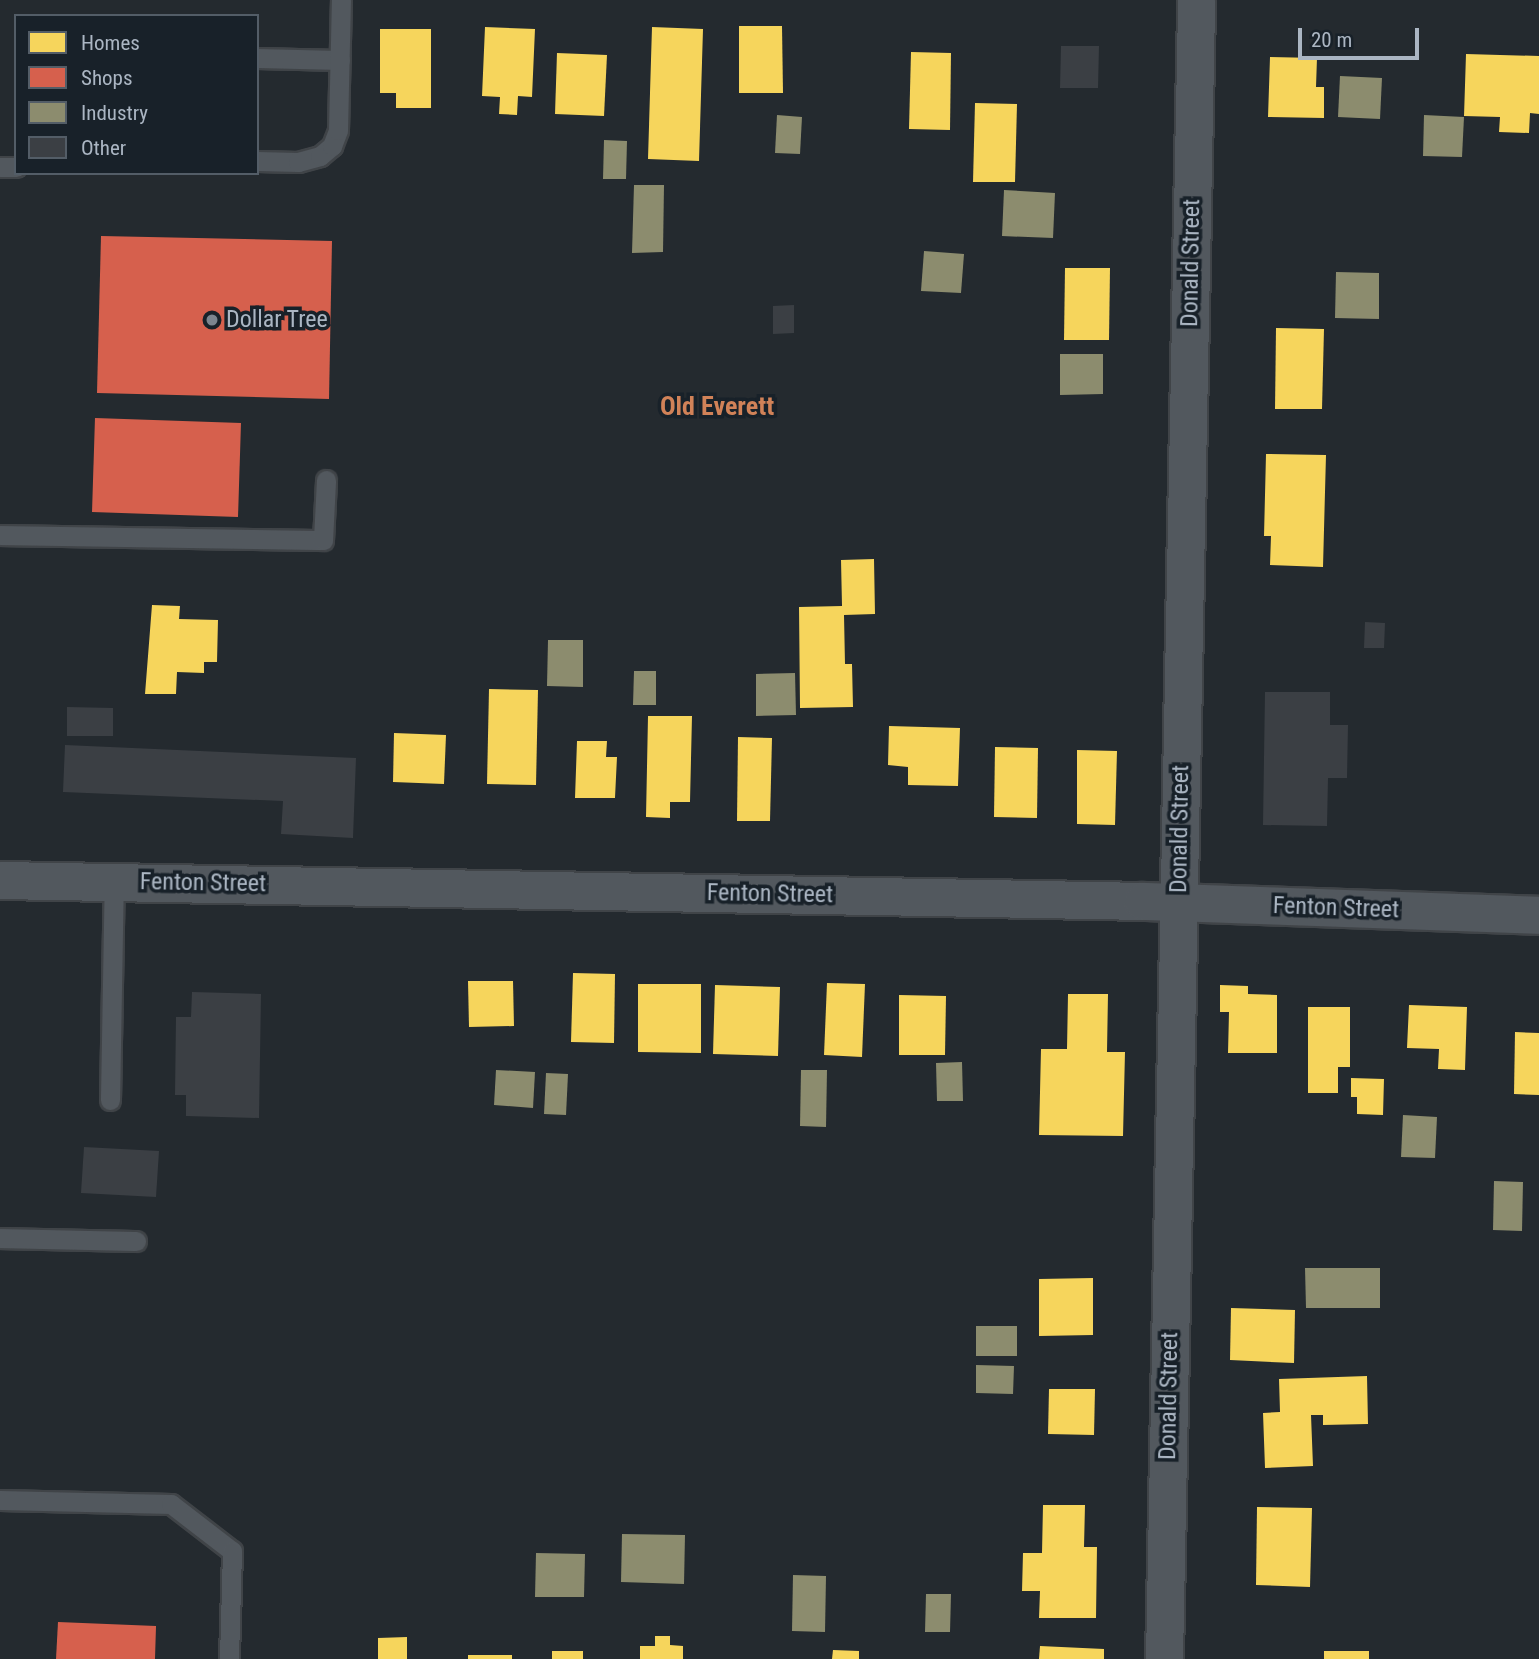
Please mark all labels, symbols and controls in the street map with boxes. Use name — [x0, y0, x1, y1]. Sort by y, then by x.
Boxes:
legend — [14, 14, 259, 175]
scale bar — [1301, 14, 1422, 58]
text: 20 m — [1311, 28, 1352, 52]
text: Homes — [81, 31, 140, 55]
text: Shops — [81, 66, 133, 90]
text: Industry — [81, 101, 148, 125]
text: Other — [81, 136, 126, 160]
street label: Donald Street — [1175, 199, 1207, 327]
place label: Dollar Tree — [226, 306, 328, 334]
marker: Dollar Tree — [204, 312, 220, 328]
district label: Old Everett — [660, 391, 774, 423]
street label: Donald Street — [1164, 765, 1196, 893]
street label: Fenton Street — [140, 867, 266, 899]
street label: Fenton Street — [707, 878, 833, 910]
street label: Fenton Street — [1272, 891, 1400, 925]
street label: Donald Street — [1153, 1332, 1185, 1460]

